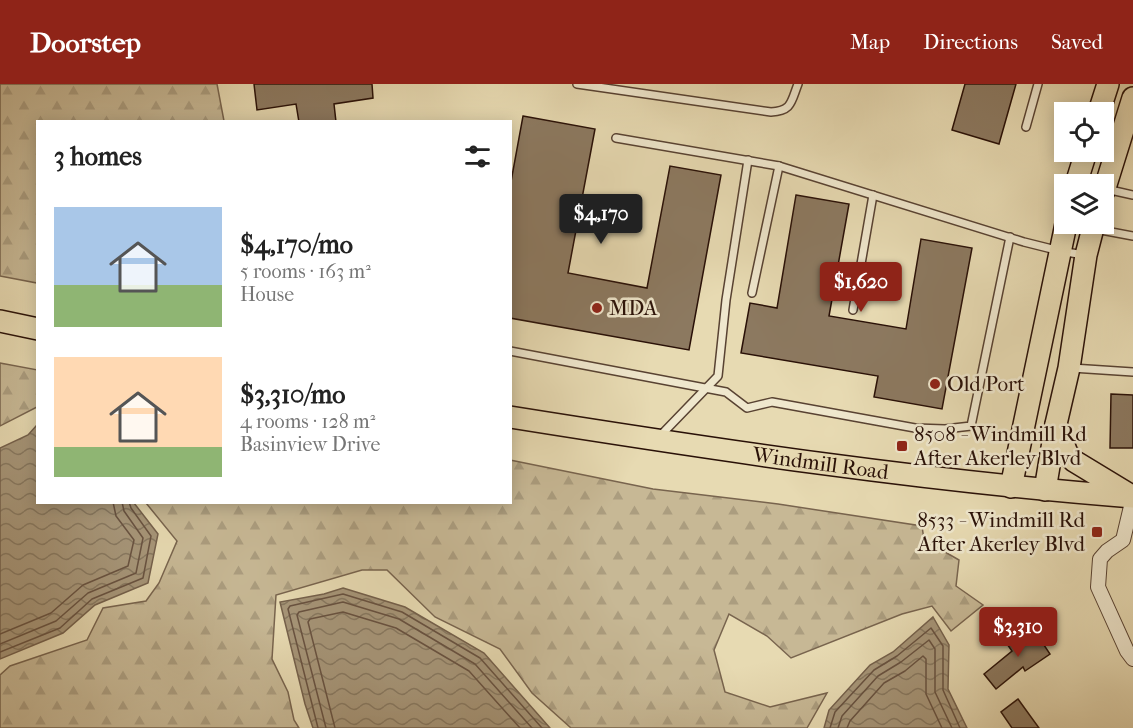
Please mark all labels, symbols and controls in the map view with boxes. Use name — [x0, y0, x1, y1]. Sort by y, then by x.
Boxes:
text: Doorstep — [30, 26, 141, 59]
text: Map — [850, 30, 890, 54]
text: Directions — [923, 30, 1018, 54]
text: Saved — [1051, 30, 1103, 54]
map controls — [1054, 102, 1114, 234]
button: locate — [1054, 102, 1114, 162]
icon: filters — [461, 140, 494, 173]
text: 3 homes — [54, 141, 142, 172]
button: layers — [1054, 174, 1114, 234]
pin: $4,170 — [552, 194, 650, 245]
text: $4,170 — [573, 202, 629, 225]
text: $4,170/mo — [240, 229, 353, 260]
icon: home — [102, 231, 174, 303]
text: 5 rooms · 163 m² — [240, 260, 371, 283]
pin: $1,620 — [812, 262, 910, 313]
text: $1,620 — [834, 270, 888, 293]
text: House — [240, 283, 294, 306]
place label: MDA — [609, 296, 658, 320]
marker: MDA — [590, 301, 604, 315]
place label: Old Port — [947, 372, 1025, 396]
marker: Old Port — [928, 377, 942, 391]
text: $3,310/mo — [240, 379, 345, 410]
icon: home — [102, 381, 174, 453]
text: 4 rooms · 128 m² — [240, 410, 375, 433]
place label: 8508 - Windmill Rd After Akerley Blvd — [913, 422, 1087, 470]
text: Basinview Drive — [240, 433, 380, 456]
marker: 8508 - Windmill Rd After Akerley Blvd — [895, 439, 909, 453]
street label: Windmill Road — [750, 442, 890, 484]
place label: 8533 - Windmill Rd After Akerley Blvd — [917, 508, 1086, 556]
marker: 8533 - Windmill Rd After Akerley Blvd — [1090, 525, 1104, 539]
pin: $3,310 — [969, 607, 1067, 658]
text: $3,310 — [993, 615, 1043, 638]

